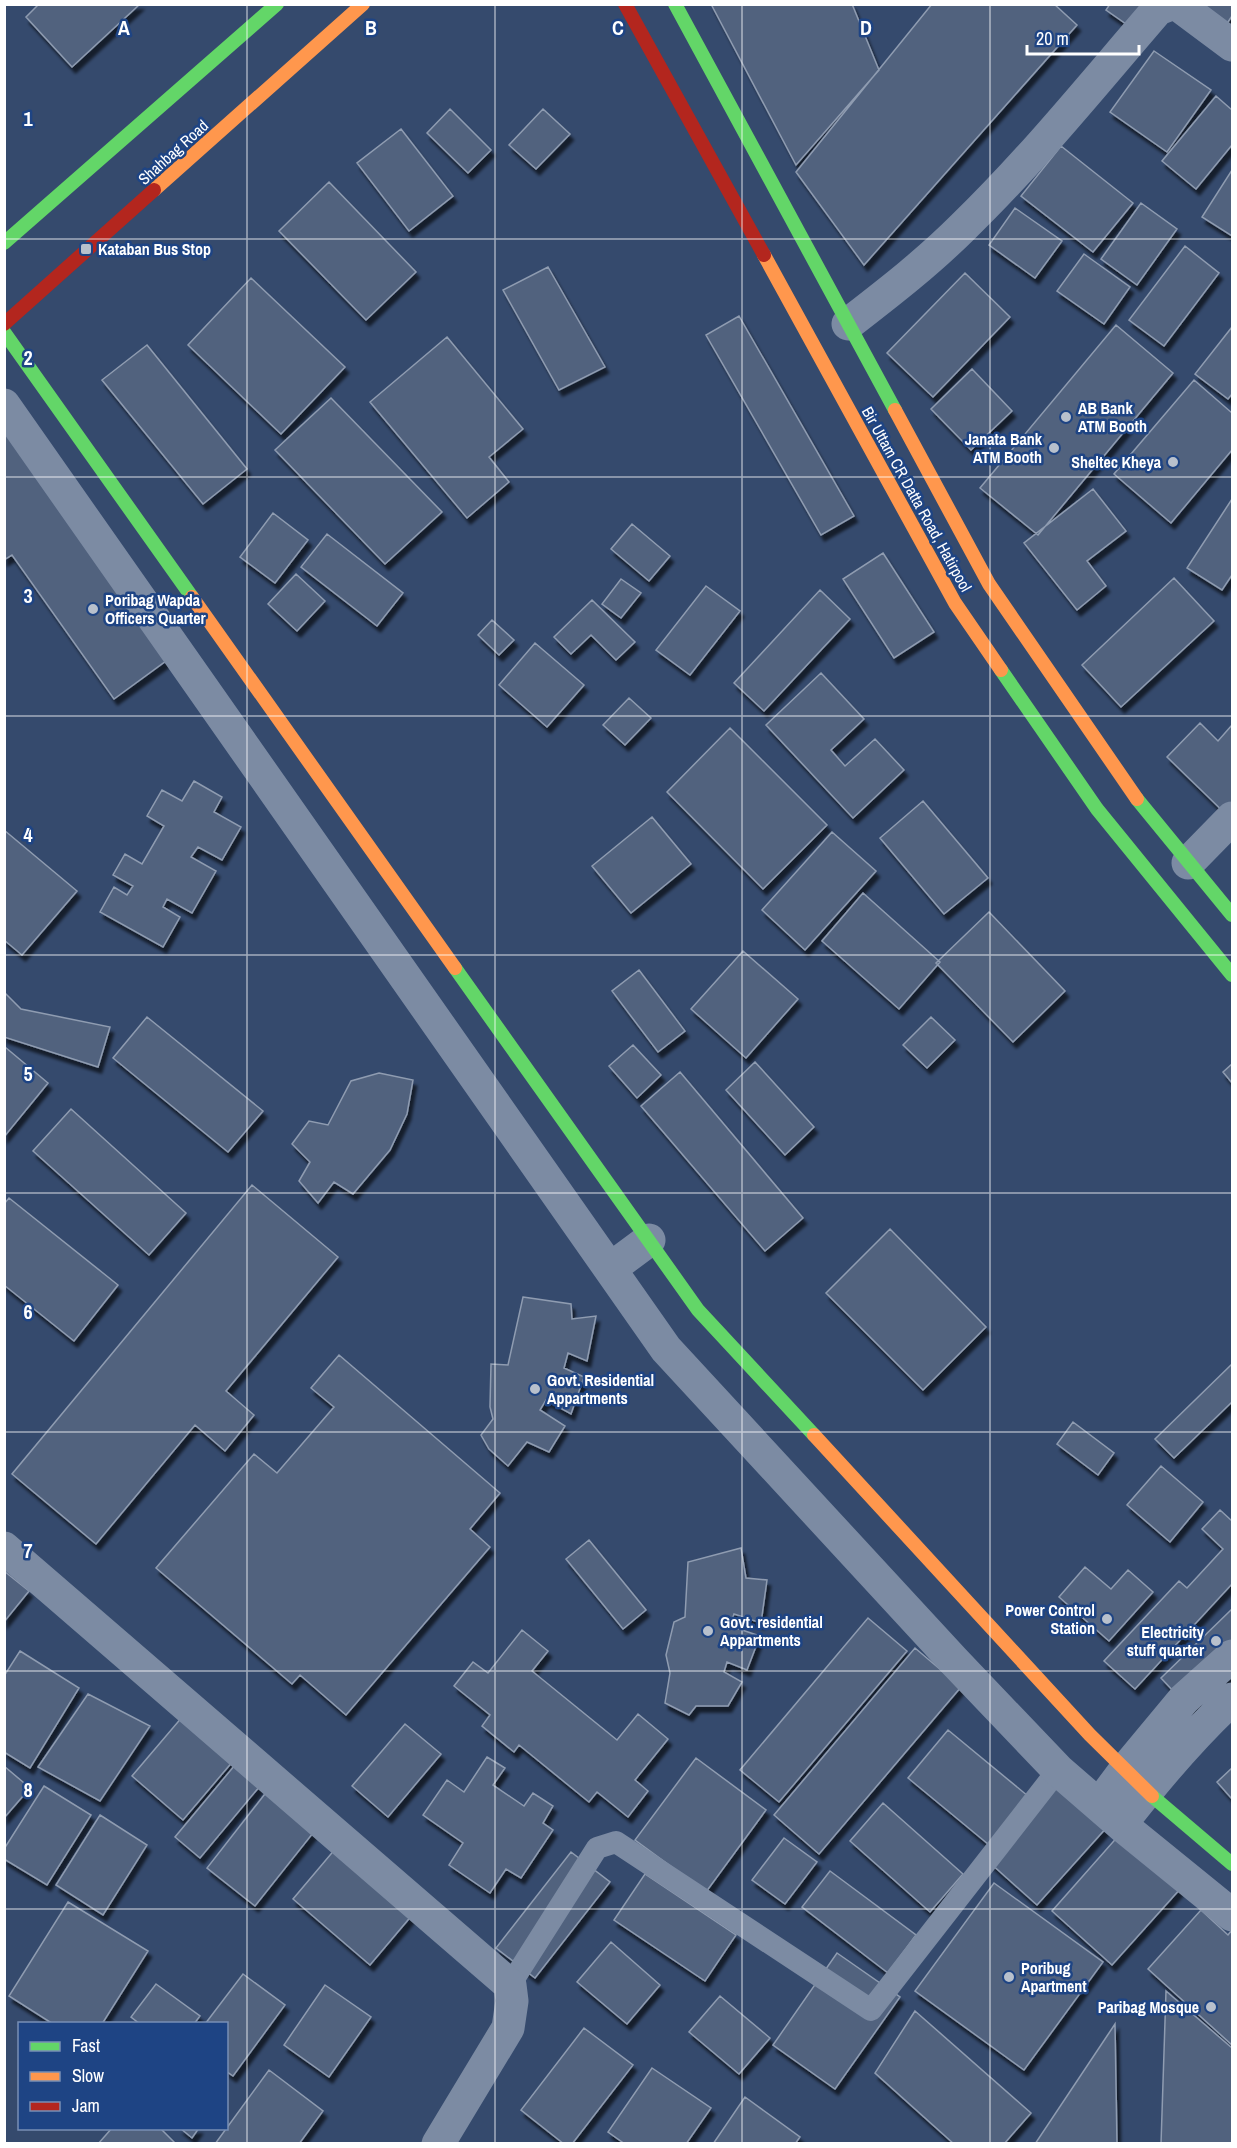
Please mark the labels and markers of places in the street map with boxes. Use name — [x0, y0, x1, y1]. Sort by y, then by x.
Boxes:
place label: Kataban Bus Stop — [98, 238, 211, 260]
marker: Kataban Bus Stop — [79, 242, 93, 256]
place label: AB Bank ATM Booth — [1078, 397, 1147, 437]
marker: AB Bank ATM Booth — [1059, 410, 1073, 424]
place label: Janata Bank ATM Booth — [965, 428, 1043, 468]
marker: Janata Bank ATM Booth — [1047, 441, 1061, 455]
place label: Sheltec Kheya — [1071, 451, 1162, 473]
marker: Sheltec Kheya — [1166, 455, 1180, 469]
place label: Poribag Wapda Officers Quarter — [105, 589, 207, 629]
marker: Poribag Wapda Officers Quarter — [86, 602, 100, 616]
place label: Govt. Residential Appartments — [547, 1369, 654, 1409]
marker: Govt. Residential Appartments — [528, 1382, 542, 1396]
place label: Power Control Station — [1005, 1599, 1095, 1639]
place label: Govt. residential Appartments — [720, 1611, 823, 1651]
marker: Power Control Station — [1100, 1612, 1114, 1626]
place label: Electricity stuff quarter — [1127, 1621, 1205, 1661]
marker: Govt. residential Appartments — [701, 1624, 715, 1638]
marker: Electricity stuff quarter — [1209, 1634, 1223, 1648]
place label: Poribug Apartment — [1021, 1957, 1087, 1997]
marker: Poribug Apartment — [1002, 1970, 1016, 1984]
place label: Paribag Mosque — [1098, 1996, 1199, 2018]
marker: Paribag Mosque — [1204, 2000, 1218, 2014]

